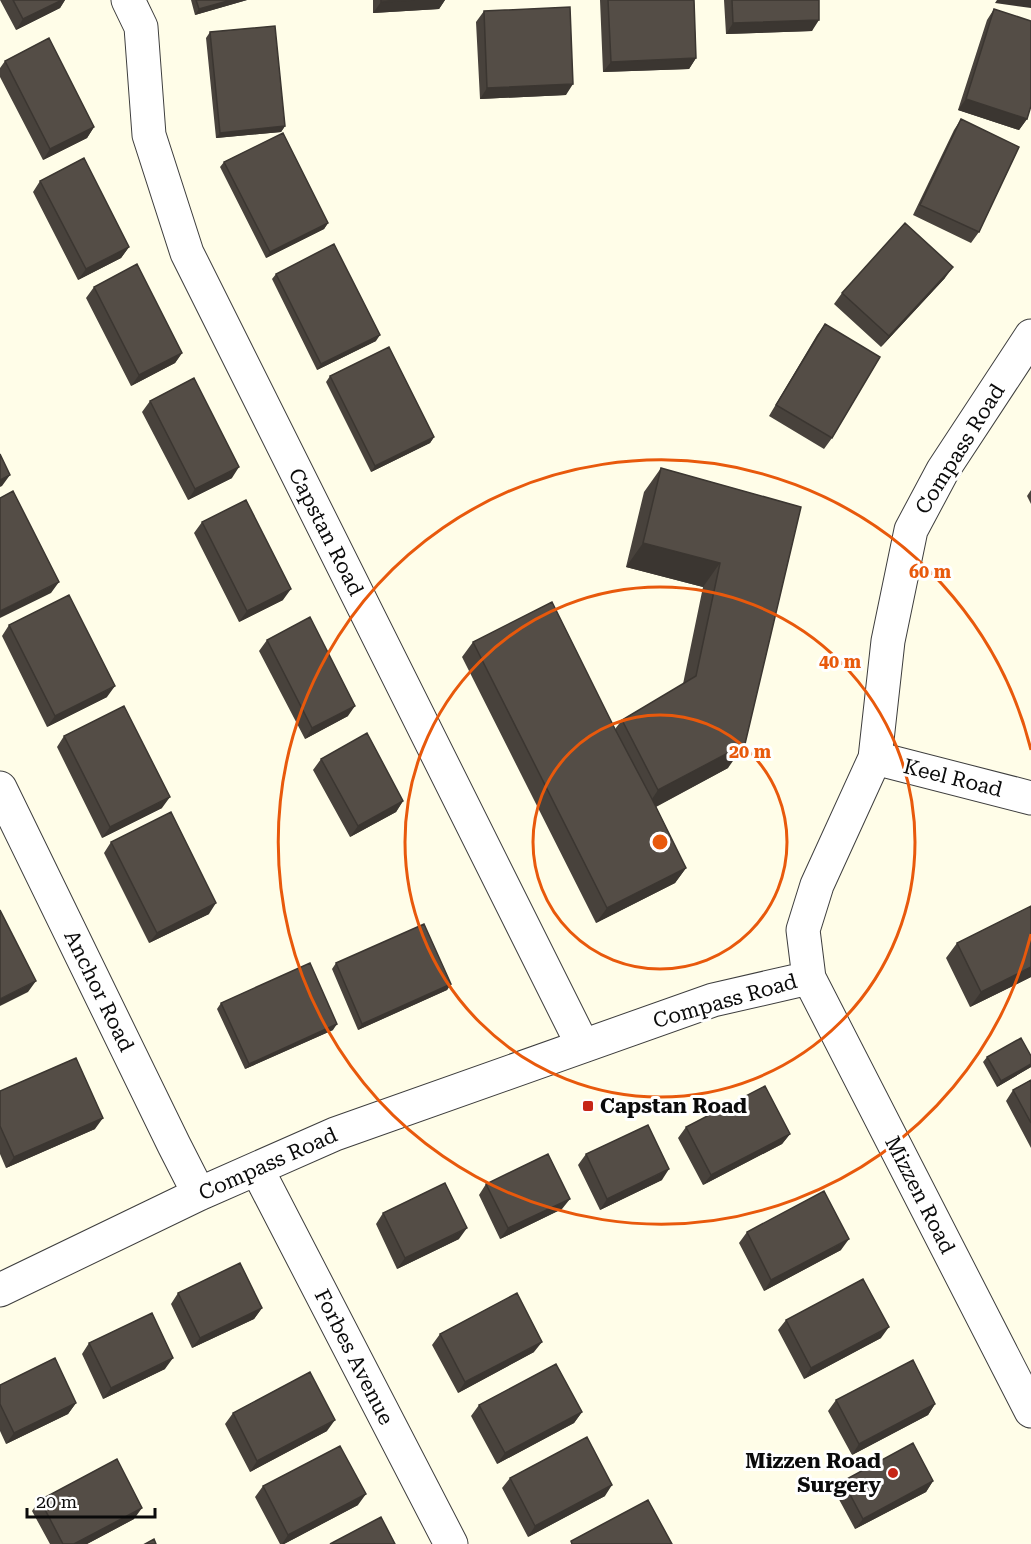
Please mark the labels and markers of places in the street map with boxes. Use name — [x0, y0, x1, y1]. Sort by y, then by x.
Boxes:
centre of rings — [650, 832, 670, 852]
place label: Capstan Road — [600, 1094, 747, 1118]
marker: Capstan Road — [581, 1099, 595, 1113]
place label: Mizzen Road Surgery — [745, 1449, 881, 1497]
marker: Mizzen Road Surgery — [886, 1466, 900, 1480]

